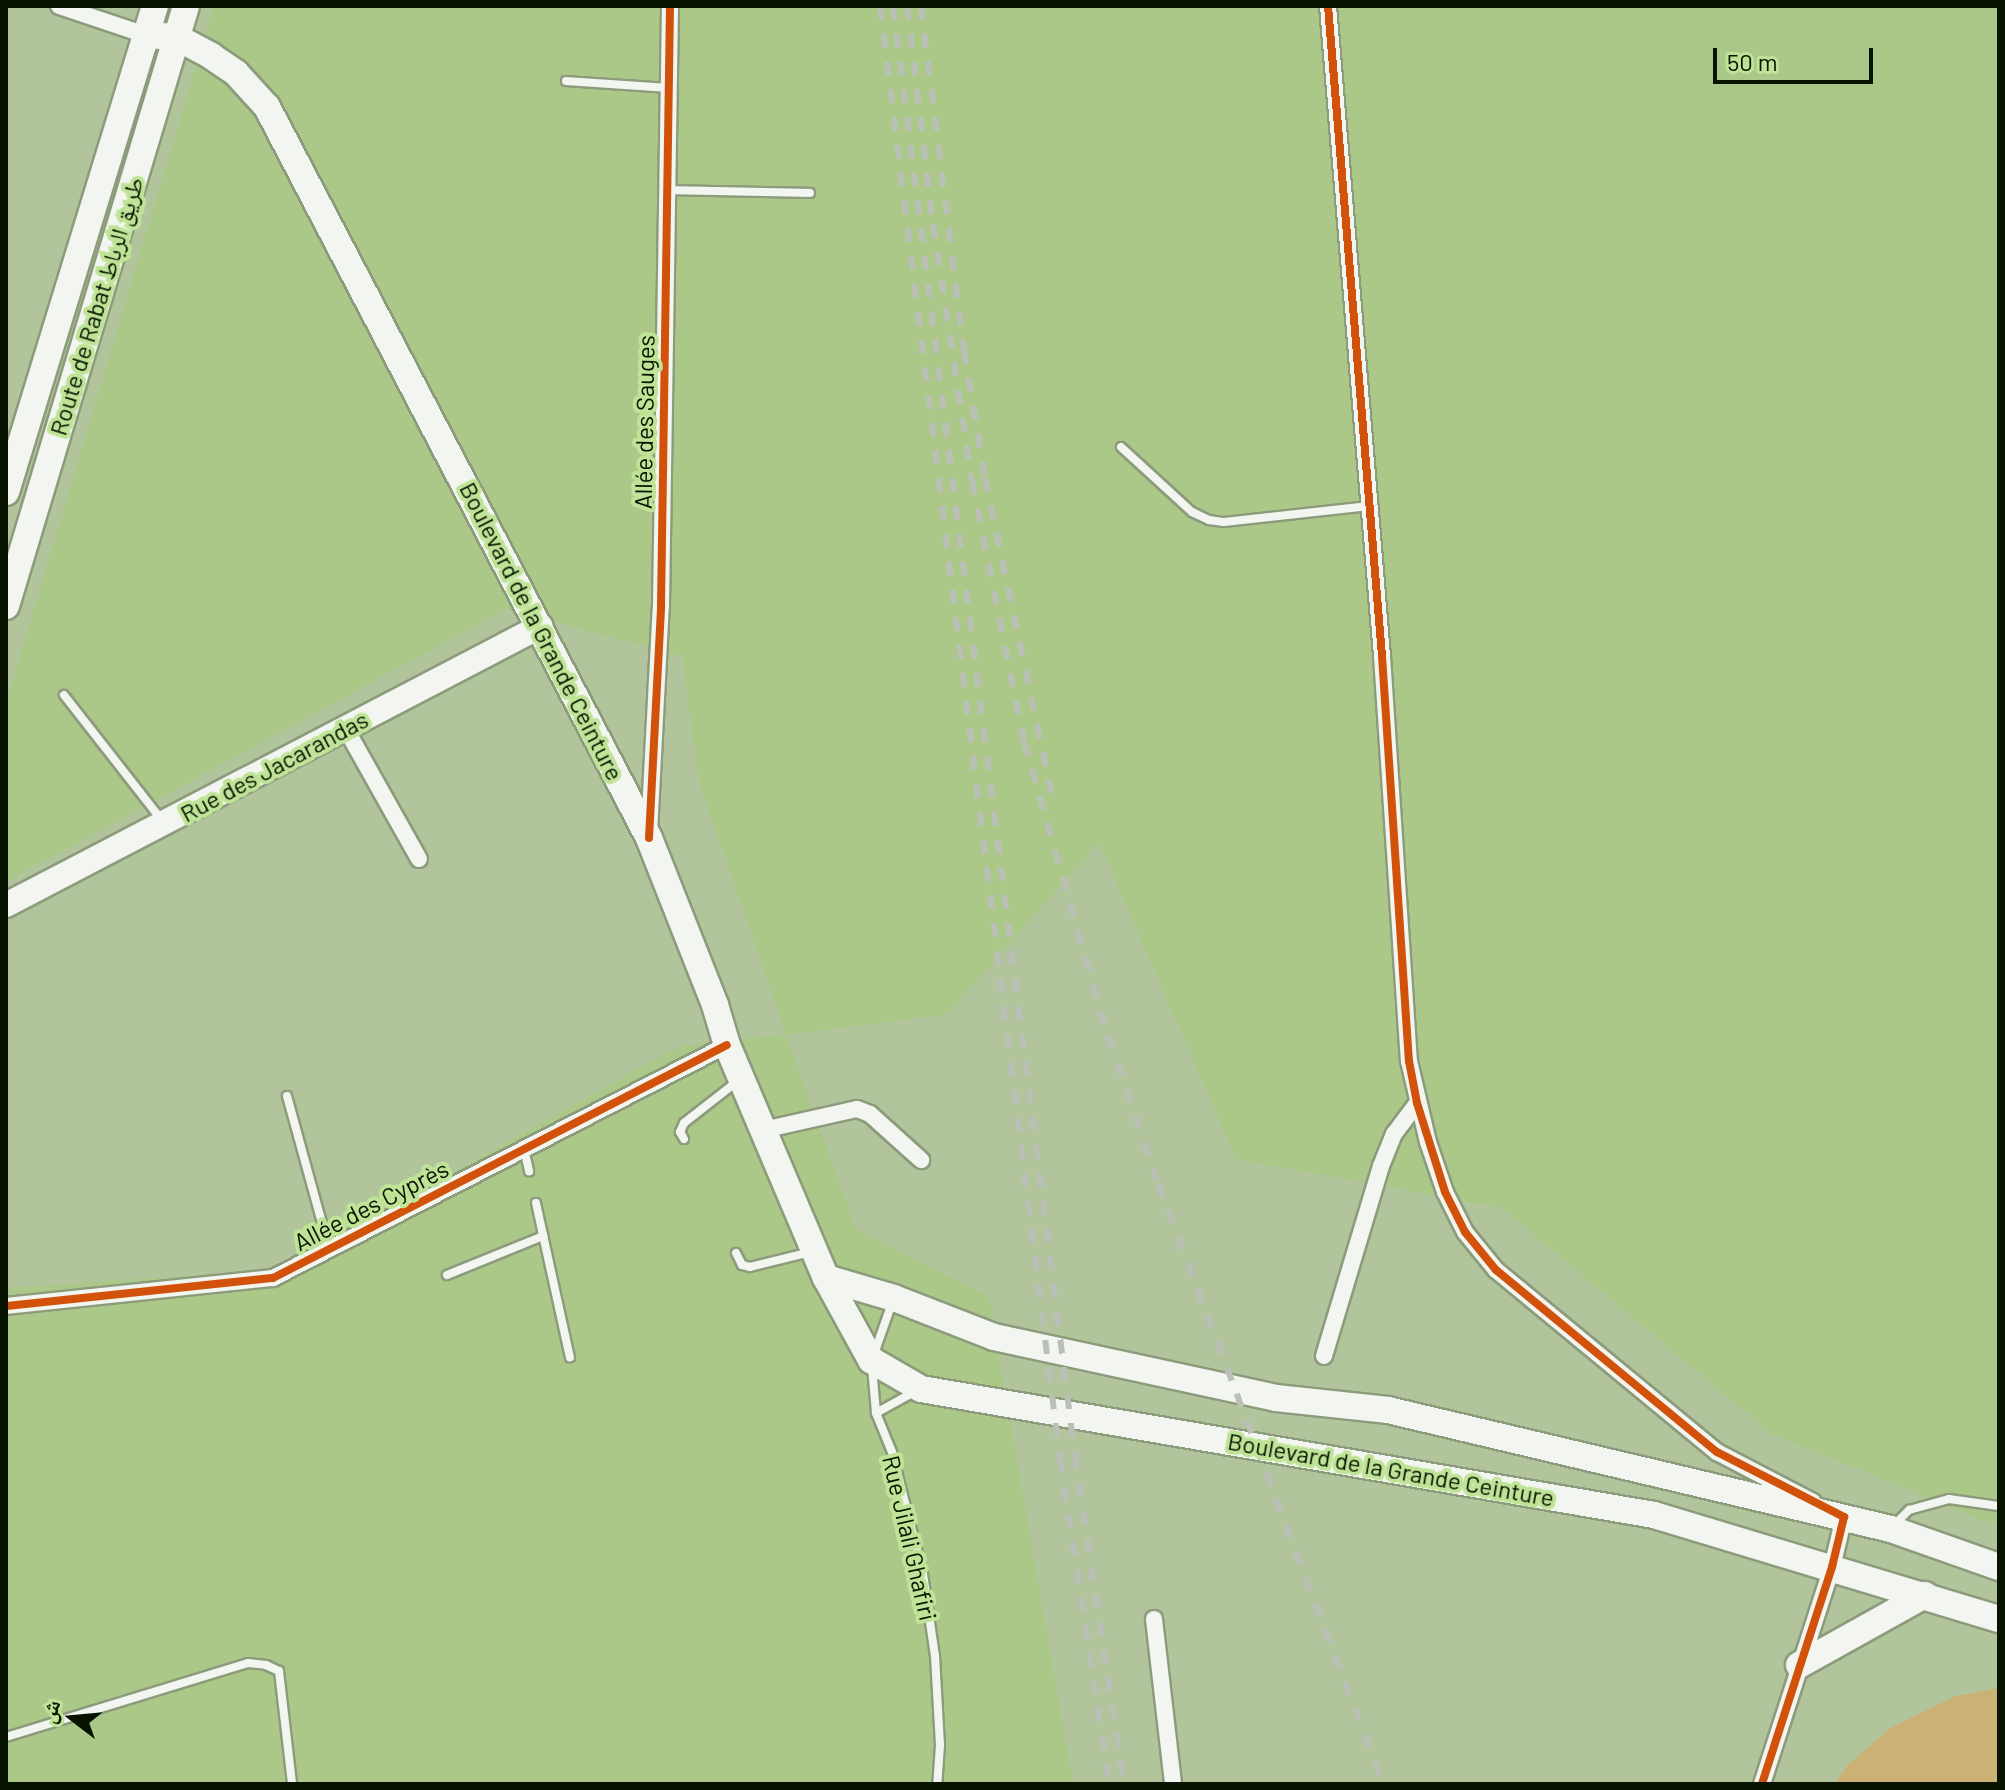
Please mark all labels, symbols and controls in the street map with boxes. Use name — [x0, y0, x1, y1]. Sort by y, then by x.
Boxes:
scale bar — [1717, 32, 1877, 82]
text: 50 m — [1727, 47, 1778, 76]
street label: Route de Rabat طريق الرباط — [43, 173, 149, 439]
street label: Allée des Sauges — [628, 335, 660, 509]
street label: Boulevard de la Grande Ceinture — [454, 477, 630, 785]
street label: Rue des Jacarandas — [175, 704, 373, 828]
street label: Allée des Cyprès — [289, 1154, 453, 1256]
street label: Boulevard de la Grande Ceinture — [1226, 1426, 1556, 1512]
street label: Rue Jilali Ghafiri — [877, 1453, 943, 1623]
north arrow — [32, 1678, 112, 1758]
text: ش — [33, 1697, 65, 1726]

